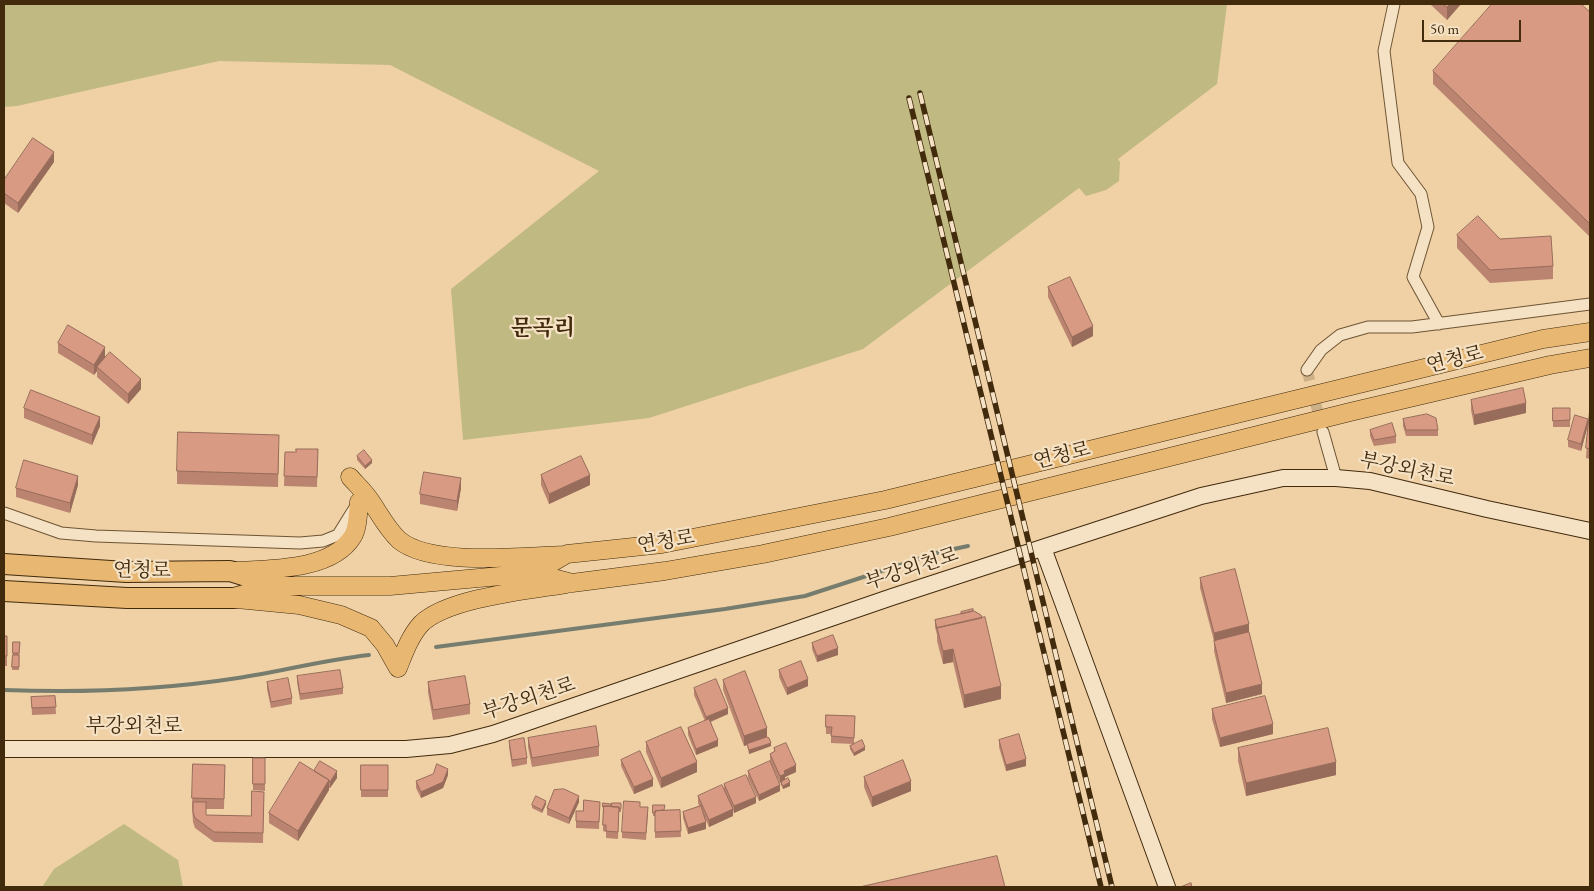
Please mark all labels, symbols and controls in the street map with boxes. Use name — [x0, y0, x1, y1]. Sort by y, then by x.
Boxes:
scale bar — [1424, 10, 1523, 42]
text: 50 m — [1430, 19, 1459, 38]
district label: 문곡리 — [511, 316, 575, 342]
street label: 연청로 — [1424, 341, 1486, 379]
street label: 연청로 — [1031, 437, 1093, 475]
street label: 부강외천로 — [1357, 448, 1457, 492]
street label: 연청로 — [635, 526, 697, 558]
street label: 부강외천로 — [862, 543, 962, 595]
street label: 연청로 — [113, 558, 171, 584]
street label: 부강외천로 — [479, 673, 579, 725]
street label: 부강외천로 — [86, 715, 182, 739]

